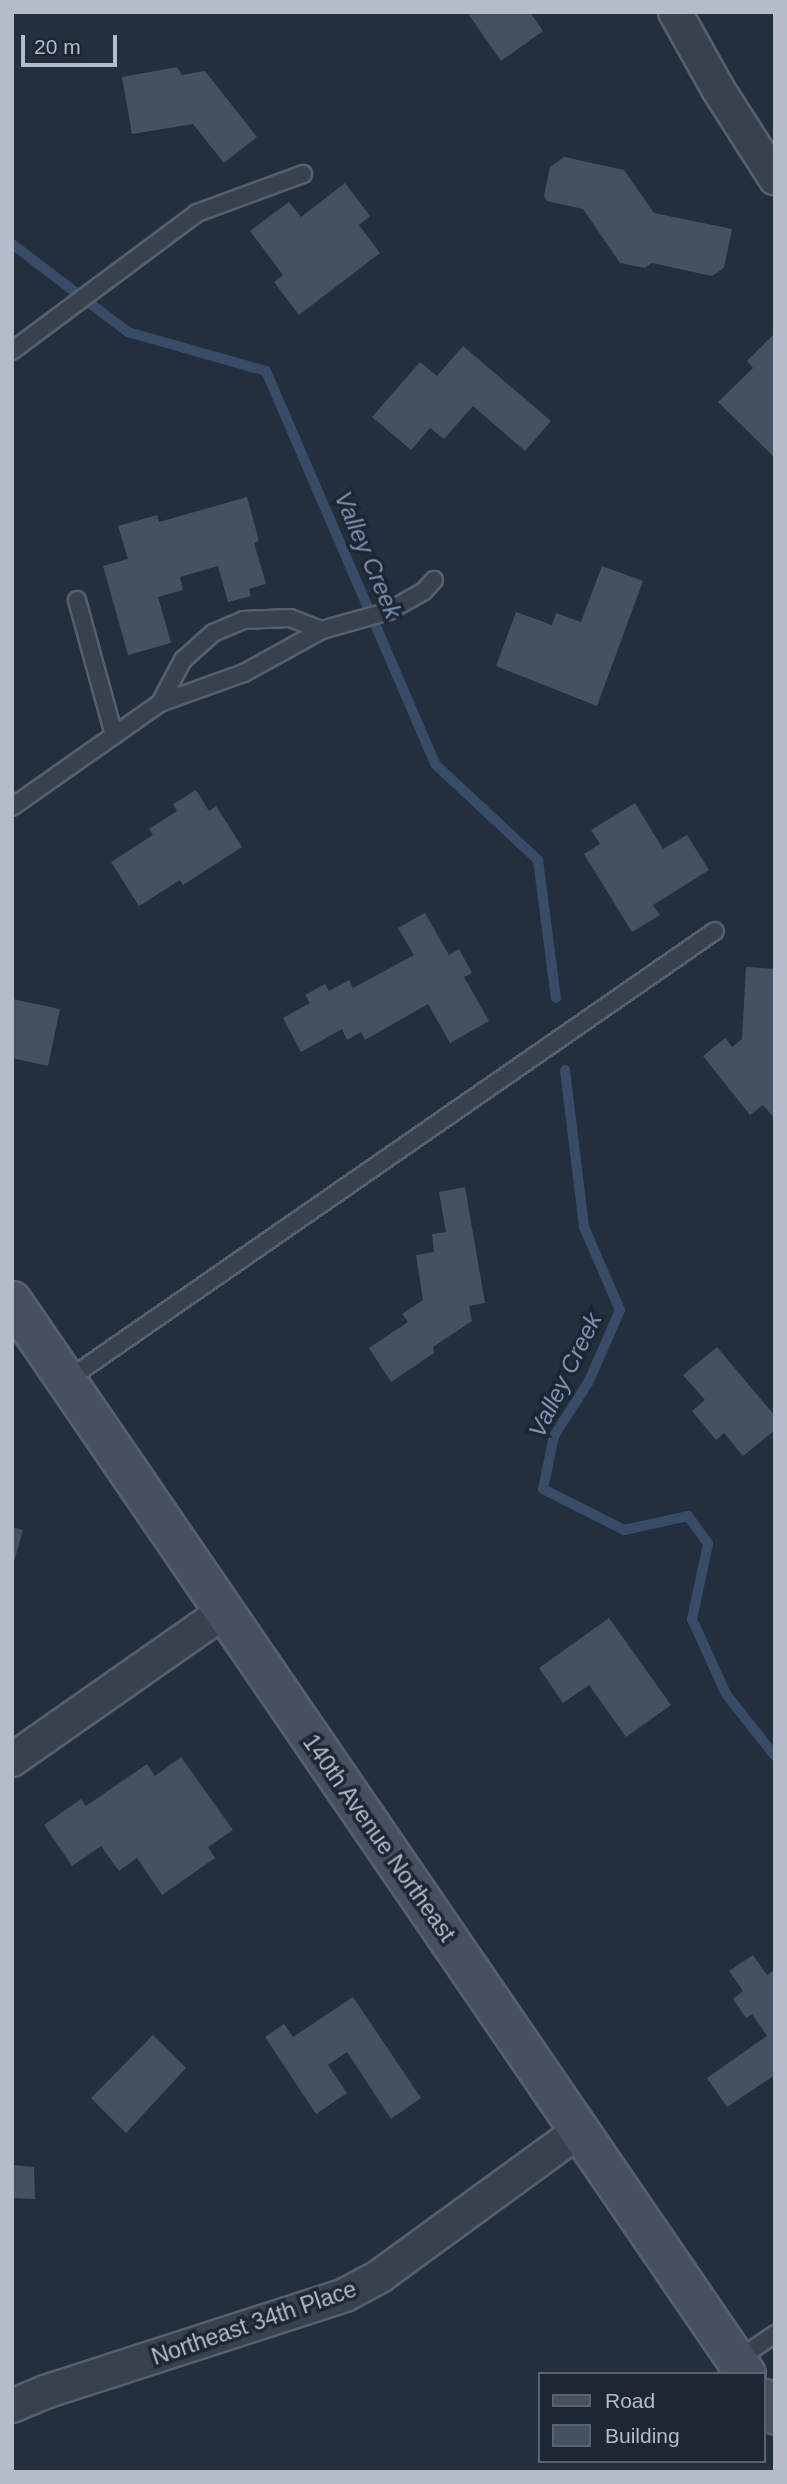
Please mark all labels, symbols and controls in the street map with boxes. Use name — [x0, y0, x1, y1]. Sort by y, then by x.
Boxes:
scale bar — [24, 21, 121, 65]
text: 20 m — [34, 35, 81, 58]
water label: Valley Creek — [328, 487, 408, 623]
water label: Valley Creek — [522, 1308, 608, 1442]
street label: 140th Avenue Northeast — [297, 1729, 461, 1947]
street label: Northeast 34th Place — [148, 2275, 360, 2371]
legend — [538, 2372, 766, 2463]
text: Road — [605, 2389, 655, 2412]
text: Building — [605, 2424, 680, 2447]

